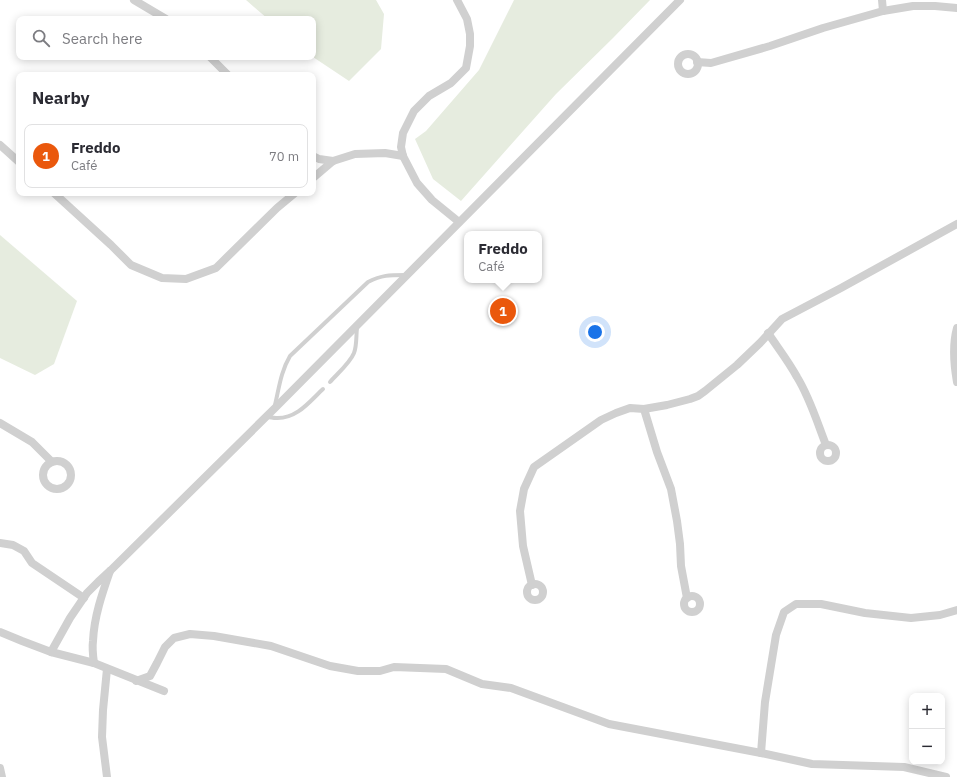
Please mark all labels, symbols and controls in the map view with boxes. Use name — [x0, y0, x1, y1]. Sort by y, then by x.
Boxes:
search box — [16, 16, 316, 60]
icon: search — [30, 27, 52, 49]
text: Search here — [62, 29, 142, 48]
text: Nearby — [32, 87, 90, 109]
text: Freddo — [71, 138, 120, 157]
text: 1 — [42, 148, 50, 165]
text: 70 m — [269, 148, 299, 165]
text: Café — [71, 157, 97, 174]
popup — [464, 231, 542, 283]
text: Freddo — [478, 239, 528, 258]
text: Café — [478, 258, 505, 275]
pin: 1 — [490, 296, 516, 326]
your location — [585, 322, 605, 342]
map controls — [909, 693, 945, 765]
button: + — [909, 693, 945, 729]
button: − — [909, 729, 945, 765]

